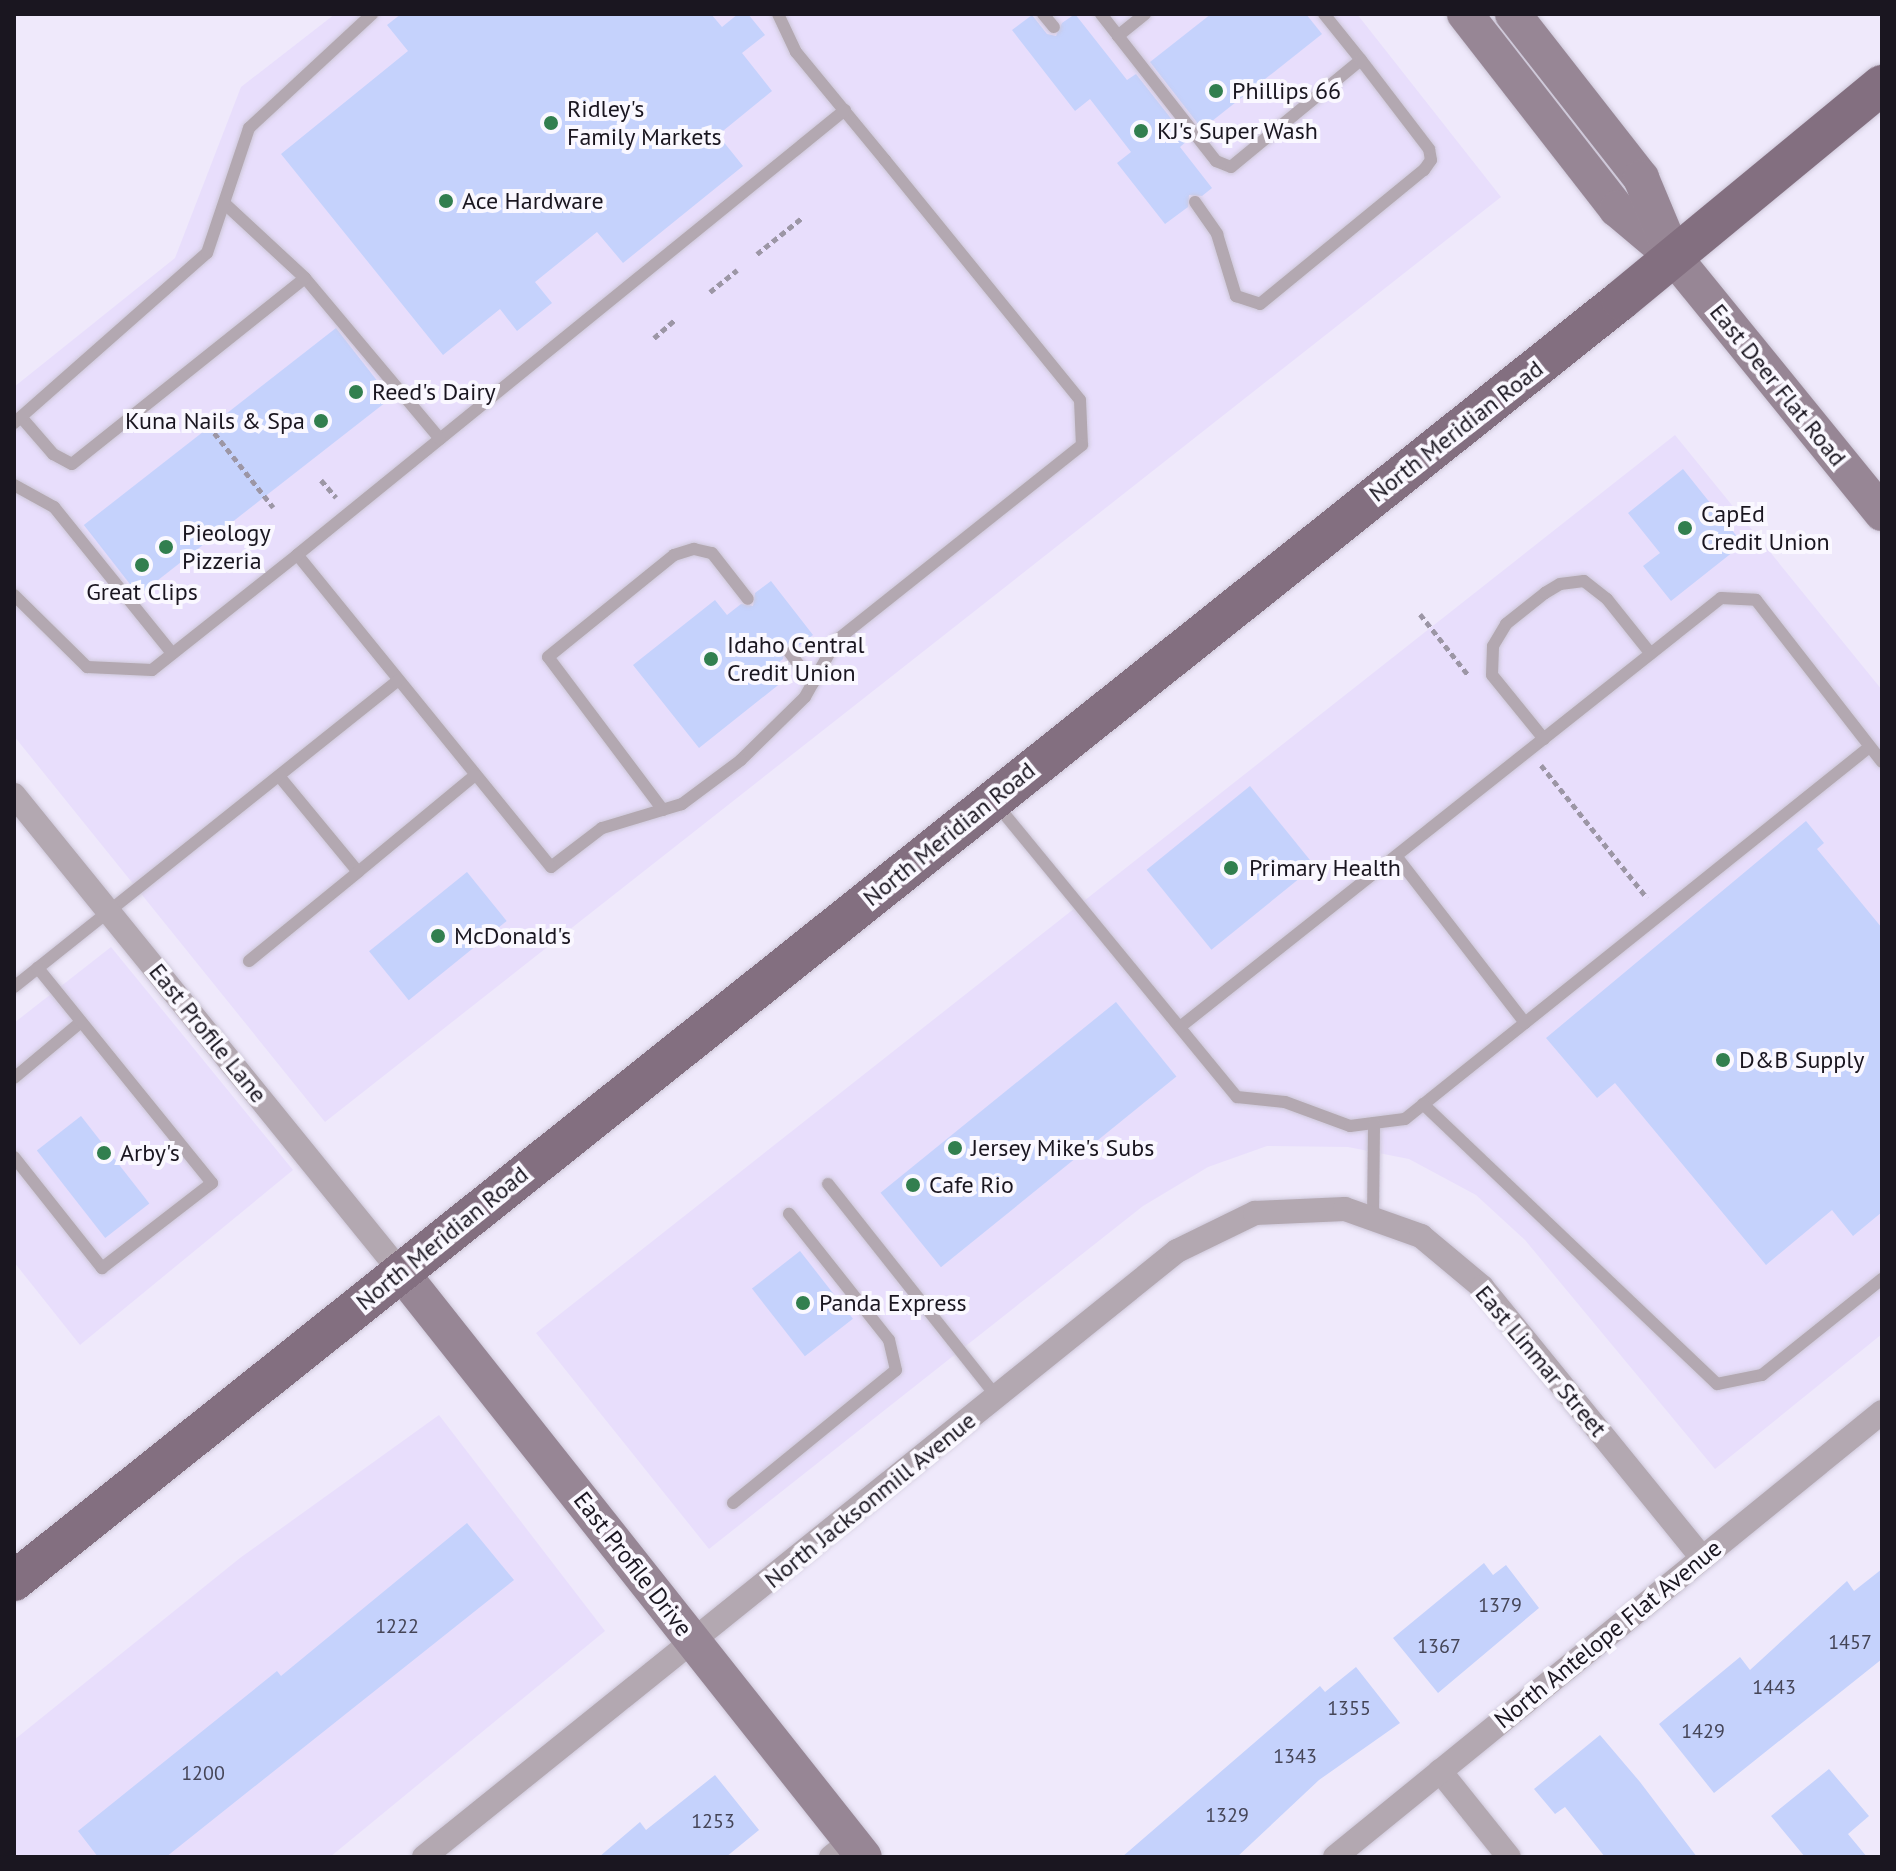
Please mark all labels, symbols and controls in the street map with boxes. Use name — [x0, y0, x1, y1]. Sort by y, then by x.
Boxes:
place label: Phillips 66 — [1232, 77, 1341, 105]
marker: Phillips 66 — [1207, 82, 1225, 100]
place label: Ridley's Family Markets — [567, 95, 723, 151]
marker: Ridley's Family Markets — [542, 114, 560, 132]
place label: KJ's Super Wash — [1157, 117, 1318, 145]
marker: KJ's Super Wash — [1132, 122, 1150, 140]
place label: Ace Hardware — [462, 187, 604, 215]
marker: Ace Hardware — [437, 192, 455, 210]
street label: East Deer Flat Road — [1704, 298, 1852, 472]
street label: North Meridian Road — [1363, 354, 1549, 508]
place label: Reed's Dairy — [372, 378, 496, 406]
marker: Reed's Dairy — [347, 383, 365, 401]
place label: Kuna Nails & Spa — [125, 407, 305, 435]
marker: Kuna Nails & Spa — [312, 412, 330, 430]
place label: CapEd Credit Union — [1701, 500, 1830, 556]
place label: Pieology Pizzeria — [182, 519, 271, 575]
marker: CapEd Credit Union — [1676, 519, 1694, 537]
marker: Pieology Pizzeria — [157, 538, 175, 556]
marker: Great Clips — [133, 556, 151, 574]
place label: Great Clips — [86, 578, 198, 606]
place label: Idaho Central Credit Union — [727, 631, 865, 687]
marker: Idaho Central Credit Union — [702, 650, 720, 668]
street label: North Meridian Road — [857, 756, 1041, 912]
place label: Primary Health — [1249, 854, 1402, 882]
marker: Primary Health — [1220, 857, 1242, 879]
place label: McDonald's — [454, 922, 571, 950]
marker: McDonald's — [429, 927, 447, 945]
street label: East Profile Lane — [143, 958, 273, 1108]
place label: D&B Supply — [1739, 1046, 1864, 1074]
marker: D&B Supply — [1714, 1051, 1732, 1069]
place label: Jersey Mike's Subs — [971, 1134, 1155, 1162]
place label: Arby's — [120, 1139, 180, 1167]
marker: Jersey Mike's Subs — [946, 1139, 964, 1157]
marker: Arby's — [95, 1144, 113, 1162]
street label: North Meridian Road — [350, 1160, 534, 1316]
place label: Cafe Rio — [929, 1171, 1014, 1199]
marker: Cafe Rio — [904, 1176, 922, 1194]
street label: East Linmar Street — [1469, 1279, 1613, 1443]
place label: Panda Express — [819, 1289, 967, 1317]
marker: Panda Express — [794, 1294, 812, 1312]
street label: North Jacksonmill Avenue — [758, 1406, 982, 1594]
street label: East Profile Drive — [568, 1486, 698, 1642]
street label: North Antelope Flat Avenue — [1488, 1533, 1728, 1735]
house number: 1379 — [1478, 1593, 1522, 1617]
house number: 1222 — [375, 1614, 419, 1638]
house number: 1457 — [1828, 1630, 1872, 1654]
house number: 1367 — [1417, 1634, 1461, 1658]
house number: 1443 — [1752, 1675, 1796, 1699]
house number: 1355 — [1327, 1696, 1371, 1720]
house number: 1429 — [1681, 1719, 1725, 1743]
house number: 1343 — [1273, 1744, 1317, 1768]
house number: 1200 — [181, 1761, 225, 1785]
house number: 1329 — [1205, 1803, 1249, 1827]
house number: 1253 — [691, 1809, 735, 1833]

